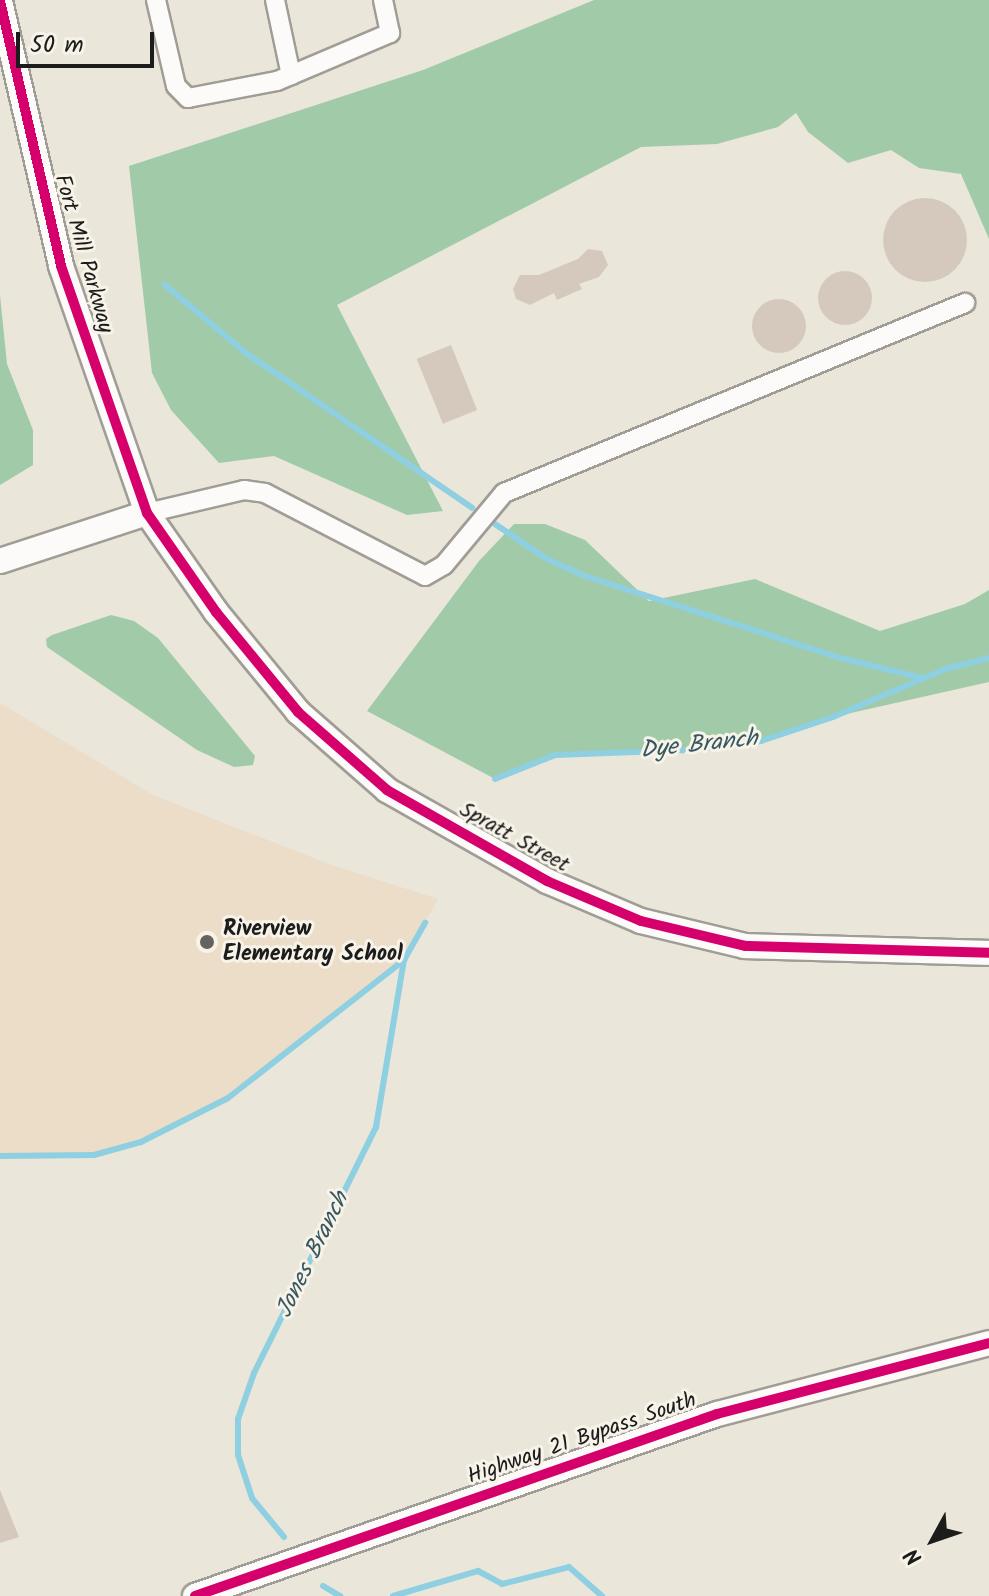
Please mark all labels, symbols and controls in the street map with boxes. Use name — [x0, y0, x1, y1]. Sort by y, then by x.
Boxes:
scale bar — [20, 16, 158, 66]
text: 50 m — [30, 26, 84, 65]
street label: Fort Mill Parkway — [48, 172, 118, 336]
water label: Dye Branch — [639, 725, 759, 765]
street label: Spratt Street — [454, 797, 574, 879]
place label: Riverview Elementary School — [223, 916, 403, 968]
marker: Riverview Elementary School — [198, 933, 216, 951]
water label: Jones Branch — [270, 1187, 356, 1323]
street label: Highway 21 Bypass South — [464, 1387, 700, 1491]
north arrow — [893, 1500, 973, 1580]
text: N — [896, 1539, 932, 1572]

